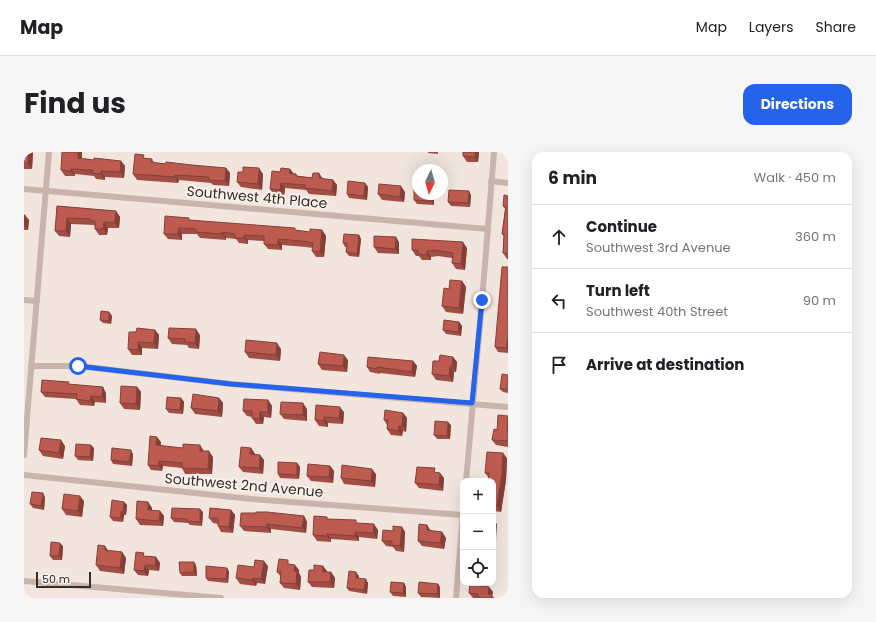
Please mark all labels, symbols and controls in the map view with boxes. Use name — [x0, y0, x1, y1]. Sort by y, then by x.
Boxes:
text: Map — [20, 14, 63, 41]
text: Map — [696, 17, 727, 37]
text: Layers — [749, 17, 793, 37]
text: Share — [815, 17, 856, 37]
text: Find us — [24, 84, 126, 123]
button: Directions — [743, 84, 852, 125]
north arrow — [412, 164, 448, 200]
text: 6 min — [548, 166, 597, 190]
text: Walk · 450 m — [754, 168, 836, 187]
street label: Southwest 4th Place — [186, 181, 329, 213]
text: Continue — [586, 216, 657, 237]
icon: ahead — [548, 226, 570, 248]
text: 360 m — [795, 227, 836, 246]
text: Southwest 3rd Avenue — [586, 238, 731, 257]
text: Turn left — [586, 280, 650, 301]
icon: left — [548, 290, 570, 312]
route end — [473, 291, 491, 309]
text: 90 m — [803, 291, 836, 310]
text: Southwest 40th Street — [586, 302, 728, 321]
icon: arrive — [548, 354, 570, 376]
text: Arrive at destination — [586, 354, 744, 375]
route start — [69, 357, 87, 375]
street label: Southwest 2nd Avenue — [164, 468, 325, 502]
map controls — [460, 478, 496, 586]
button: + — [460, 478, 496, 514]
button: − — [460, 514, 496, 550]
button: locate — [460, 550, 496, 586]
scale bar — [36, 570, 91, 589]
text: 50 m — [42, 571, 70, 587]

